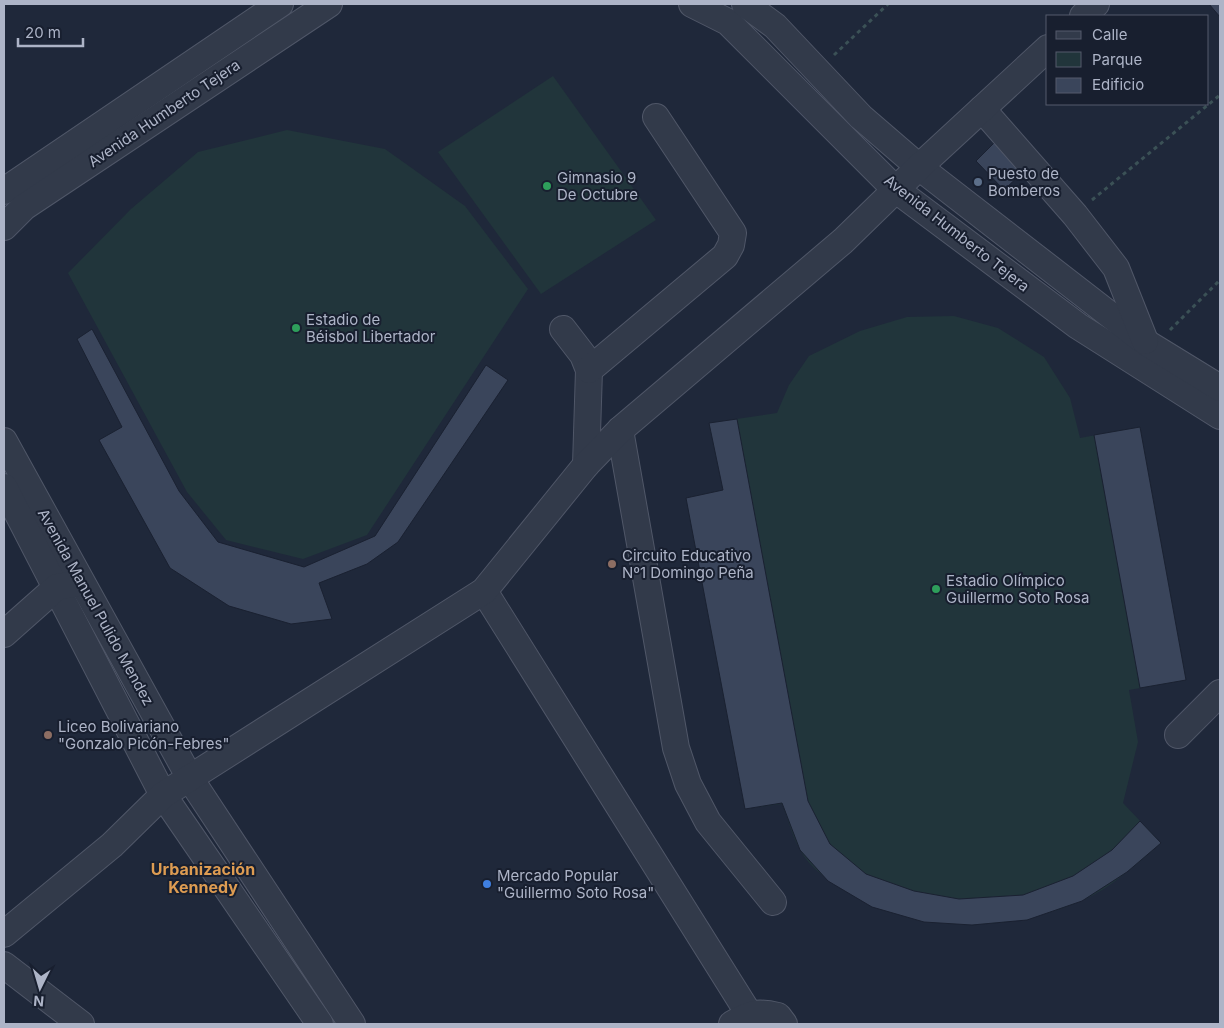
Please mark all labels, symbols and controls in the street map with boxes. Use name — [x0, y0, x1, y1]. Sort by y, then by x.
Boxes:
scale bar — [18, 15, 82, 47]
legend — [1046, 15, 1209, 105]
text: 20 m — [25, 23, 61, 42]
text: Calle — [1092, 25, 1127, 44]
text: Parque — [1092, 50, 1142, 69]
street label: Avenida Humberto Tejera — [84, 55, 244, 171]
text: Edificio — [1092, 75, 1144, 94]
place label: Puesto de Bomberos — [988, 164, 1060, 200]
place label: Gimnasio 9 De Octubre — [557, 168, 638, 204]
street label: Avenida Humberto Tejera — [881, 170, 1033, 296]
marker: Puesto de Bomberos — [972, 176, 984, 188]
marker: Gimnasio 9 De Octubre — [541, 180, 553, 192]
place label: Estadio de Béisbol Libertador — [306, 310, 436, 346]
marker: Estadio de Béisbol Libertador — [290, 322, 302, 334]
street label: Avenida Manuel Pulido Mendez — [34, 505, 158, 709]
place label: Circuito Educativo Nº1 Domingo Peña — [622, 546, 754, 582]
marker: Circuito Educativo Nº1 Domingo Peña — [606, 558, 618, 570]
place label: Estadio Olímpico Guillermo Soto Rosa — [946, 571, 1089, 607]
marker: Estadio Olímpico Guillermo Soto Rosa — [930, 583, 942, 595]
place label: Liceo Bolivariano "Gonzalo Picón-Febres" — [58, 717, 229, 753]
marker: Liceo Bolivariano "Gonzalo Picón-Febres" — [42, 729, 54, 741]
district label: Urbanización Kennedy — [151, 859, 255, 897]
place label: Mercado Popular "Guillermo Soto Rosa" — [497, 866, 654, 902]
marker: Mercado Popular "Guillermo Soto Rosa" — [481, 878, 493, 890]
north arrow — [15, 963, 65, 1013]
text: N — [33, 993, 45, 1010]

